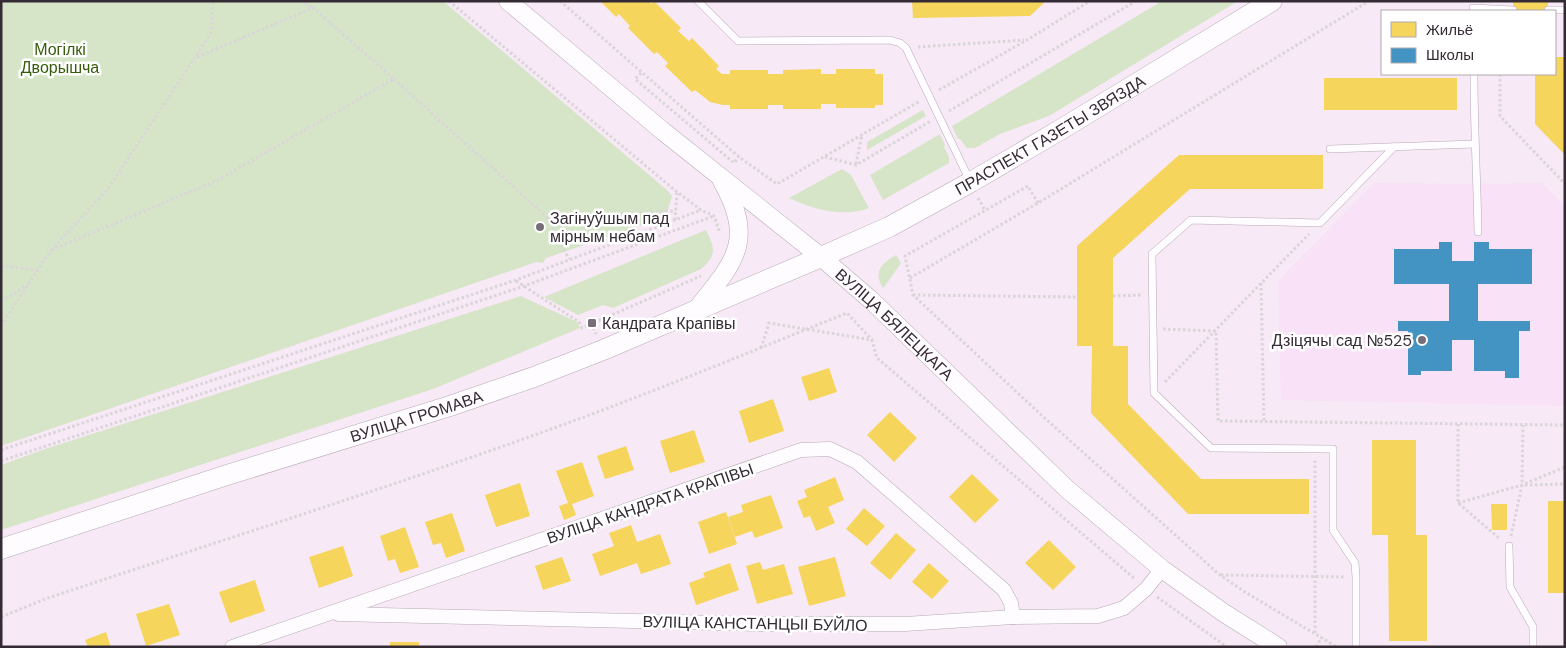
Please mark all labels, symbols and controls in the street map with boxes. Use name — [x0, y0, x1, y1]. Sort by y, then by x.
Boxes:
legend — [1381, 10, 1556, 75]
text: Жильё — [1426, 20, 1473, 40]
park label: Могілкі Дворышча — [21, 39, 99, 78]
text: Школы — [1426, 45, 1474, 65]
street label: ПРАСПЕКТ ГАЗЕТЫ ЗВЯЗДА — [951, 70, 1149, 200]
place label: Загінуўшым пад мірным небам — [550, 208, 670, 247]
marker: Загінуўшым пад мірным небам — [534, 221, 546, 233]
street label: ВУЛІЦА БЯЛЕЦКАГА — [831, 264, 958, 385]
place label: Кандрата Крапівы — [602, 313, 735, 334]
marker: Кандрата Крапівы — [586, 317, 598, 329]
place label: Дзіцячы сад №525 — [1272, 330, 1412, 351]
marker: Дзіцячы сад №525 — [1416, 334, 1428, 346]
street label: ВУЛІЦА ГРОМАВА — [348, 385, 486, 447]
street label: ВУЛІЦА КАНДРАТА КРАПІВЫ — [544, 458, 756, 549]
street label: ВУЛІЦА КАНСТАНЦЫІ БУЙЛО — [642, 611, 868, 636]

